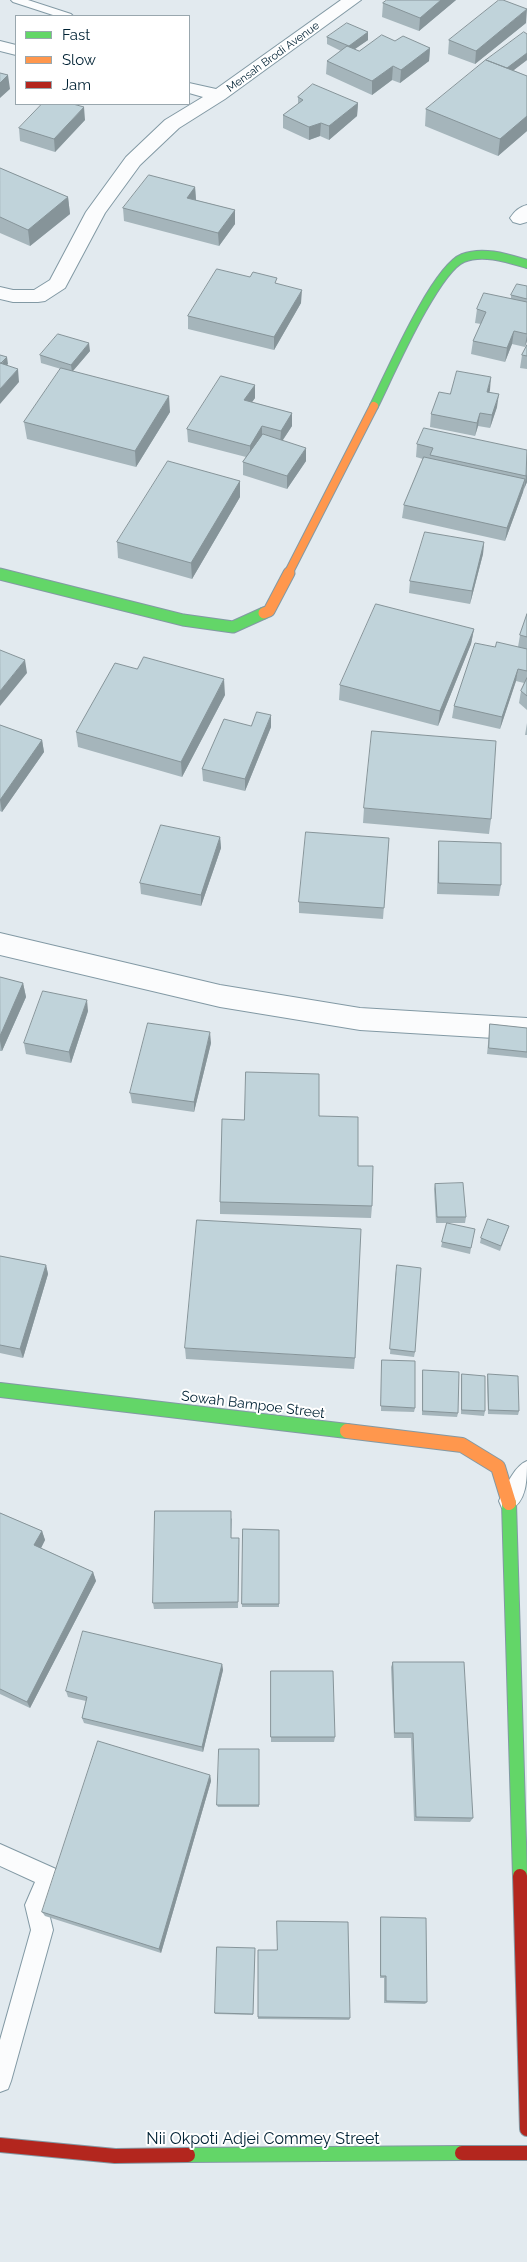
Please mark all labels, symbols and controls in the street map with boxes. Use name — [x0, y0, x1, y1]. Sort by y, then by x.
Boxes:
legend — [15, 15, 190, 105]
street label: Mensah Brodi Avenue — [224, 19, 322, 95]
text: Fast — [62, 26, 90, 44]
text: Slow — [62, 51, 96, 69]
text: Jam — [62, 76, 91, 94]
street label: Sowah Bampoe Street — [180, 1388, 326, 1422]
street label: Nii Okpoti Adjei Commey Street — [146, 2129, 380, 2149]

